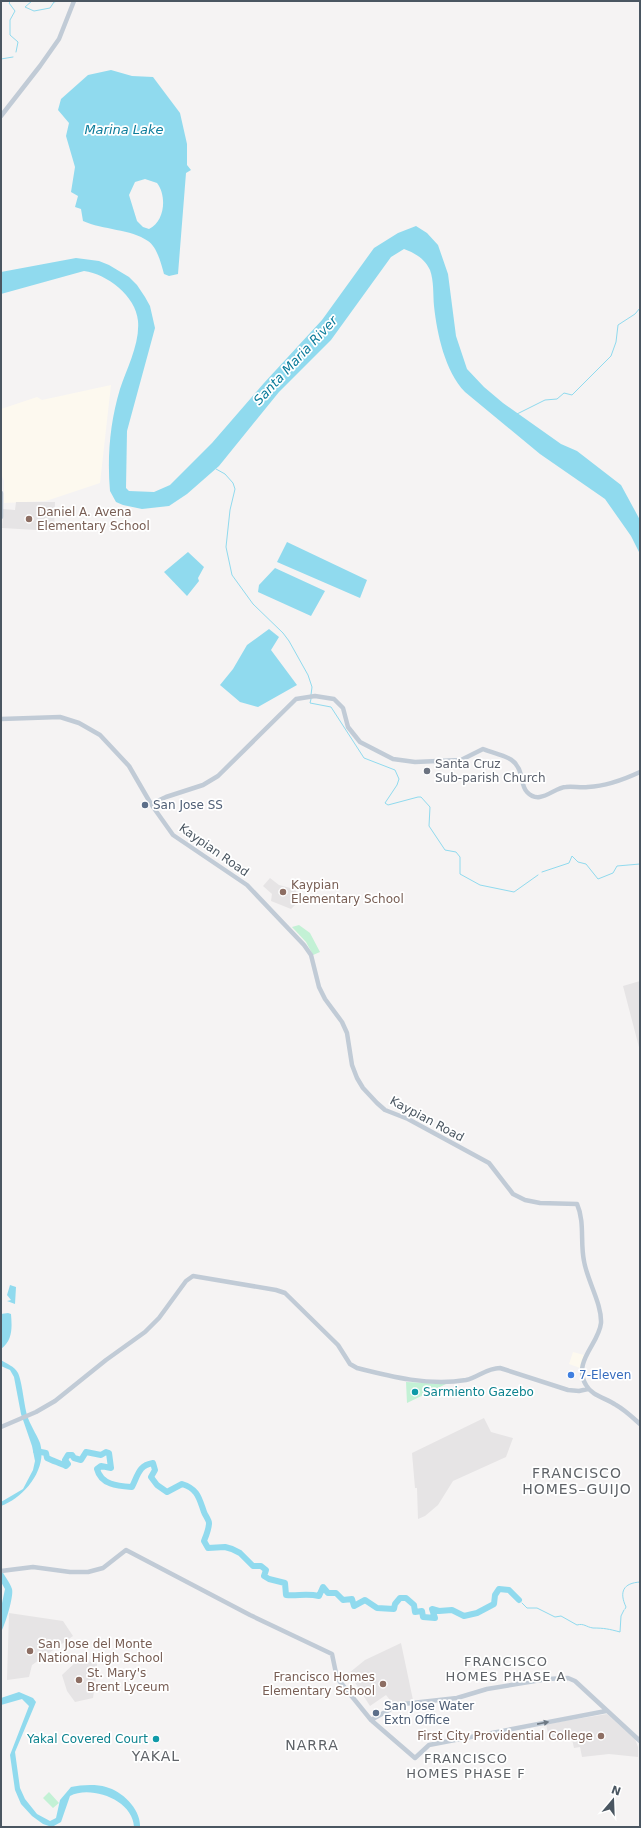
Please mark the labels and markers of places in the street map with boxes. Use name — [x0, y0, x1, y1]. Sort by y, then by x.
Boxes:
place label: Daniel A. Avena Elementary School — [37, 505, 150, 533]
marker: Daniel A. Avena Elementary School — [24, 514, 34, 524]
place label: Santa Cruz Sub-parish Church — [435, 757, 546, 785]
marker: Santa Cruz Sub-parish Church — [422, 766, 432, 776]
place label: San Jose SS — [153, 798, 223, 812]
marker: San Jose SS — [140, 800, 150, 810]
place label: Kaypian Elementary School — [291, 878, 404, 906]
marker: Kaypian Elementary School — [278, 887, 288, 897]
place label: 7-Eleven — [579, 1368, 631, 1382]
marker: 7-Eleven — [566, 1370, 576, 1380]
place label: Sarmiento Gazebo — [423, 1385, 534, 1399]
marker: Sarmiento Gazebo — [410, 1387, 420, 1397]
place label: San Jose del Monte National High School — [38, 1637, 163, 1665]
marker: San Jose del Monte National High School — [25, 1646, 35, 1656]
place label: St. Mary's Brent Lyceum — [87, 1666, 169, 1694]
place label: Francisco Homes Elementary School — [262, 1670, 375, 1698]
marker: St. Mary's Brent Lyceum — [74, 1675, 84, 1685]
marker: Francisco Homes Elementary School — [378, 1679, 388, 1689]
place label: San Jose Water Extn Office — [384, 1699, 474, 1727]
marker: San Jose Water Extn Office — [371, 1708, 381, 1718]
place label: First City Providential College — [417, 1729, 593, 1743]
marker: First City Providential College — [596, 1731, 606, 1741]
place label: Yakal Covered Court — [26, 1732, 148, 1746]
marker: Yakal Covered Court — [151, 1734, 161, 1744]

